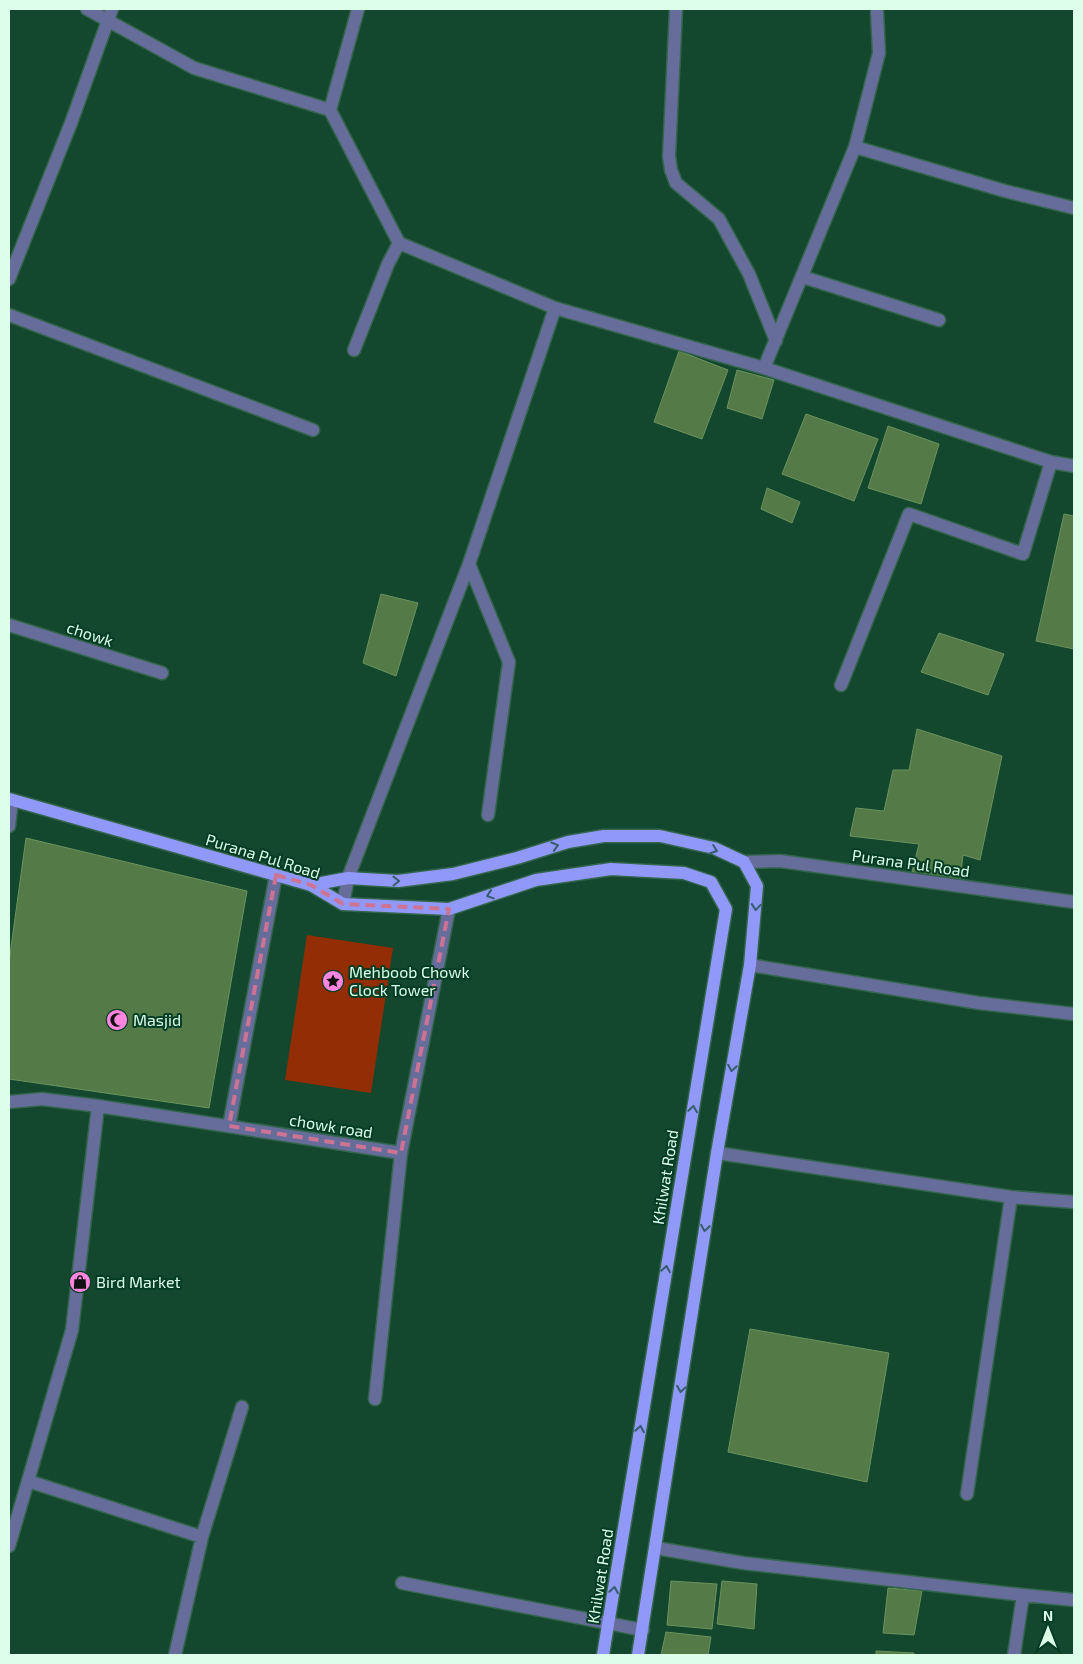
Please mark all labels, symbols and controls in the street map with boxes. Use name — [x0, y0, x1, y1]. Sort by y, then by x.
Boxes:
street label: chowk — [65, 617, 116, 650]
street label: Purana Pul Road — [204, 829, 323, 882]
one-way arrow — [550, 842, 558, 852]
one-way arrow — [710, 844, 718, 854]
street label: Purana Pul Road — [851, 845, 971, 880]
one-way arrow — [393, 875, 401, 886]
one-way arrow — [486, 889, 495, 899]
one-way arrow — [750, 904, 761, 912]
place label: Mehboob Chowk Clock Tower — [349, 962, 470, 999]
place icon: Mehboob Chowk Clock Tower — [321, 969, 345, 993]
mosque icon: Masjid — [105, 1008, 129, 1032]
place label: Masjid — [133, 1010, 181, 1030]
one-way arrow — [728, 1064, 738, 1073]
one-way arrow — [687, 1104, 697, 1113]
street label: chowk road — [288, 1110, 374, 1141]
street label: Khilwat Road — [648, 1128, 681, 1226]
one-way arrow — [701, 1224, 711, 1233]
one-way arrow — [661, 1265, 671, 1273]
shop icon: Bird Market — [68, 1270, 92, 1294]
place label: Bird Market — [96, 1272, 181, 1291]
one-way arrow — [676, 1385, 686, 1393]
one-way arrow — [635, 1425, 645, 1434]
street label: Khilwat Road — [583, 1527, 616, 1625]
one-way arrow — [608, 1585, 618, 1594]
north arrow — [1023, 1604, 1073, 1654]
text: N — [1043, 1607, 1053, 1624]

